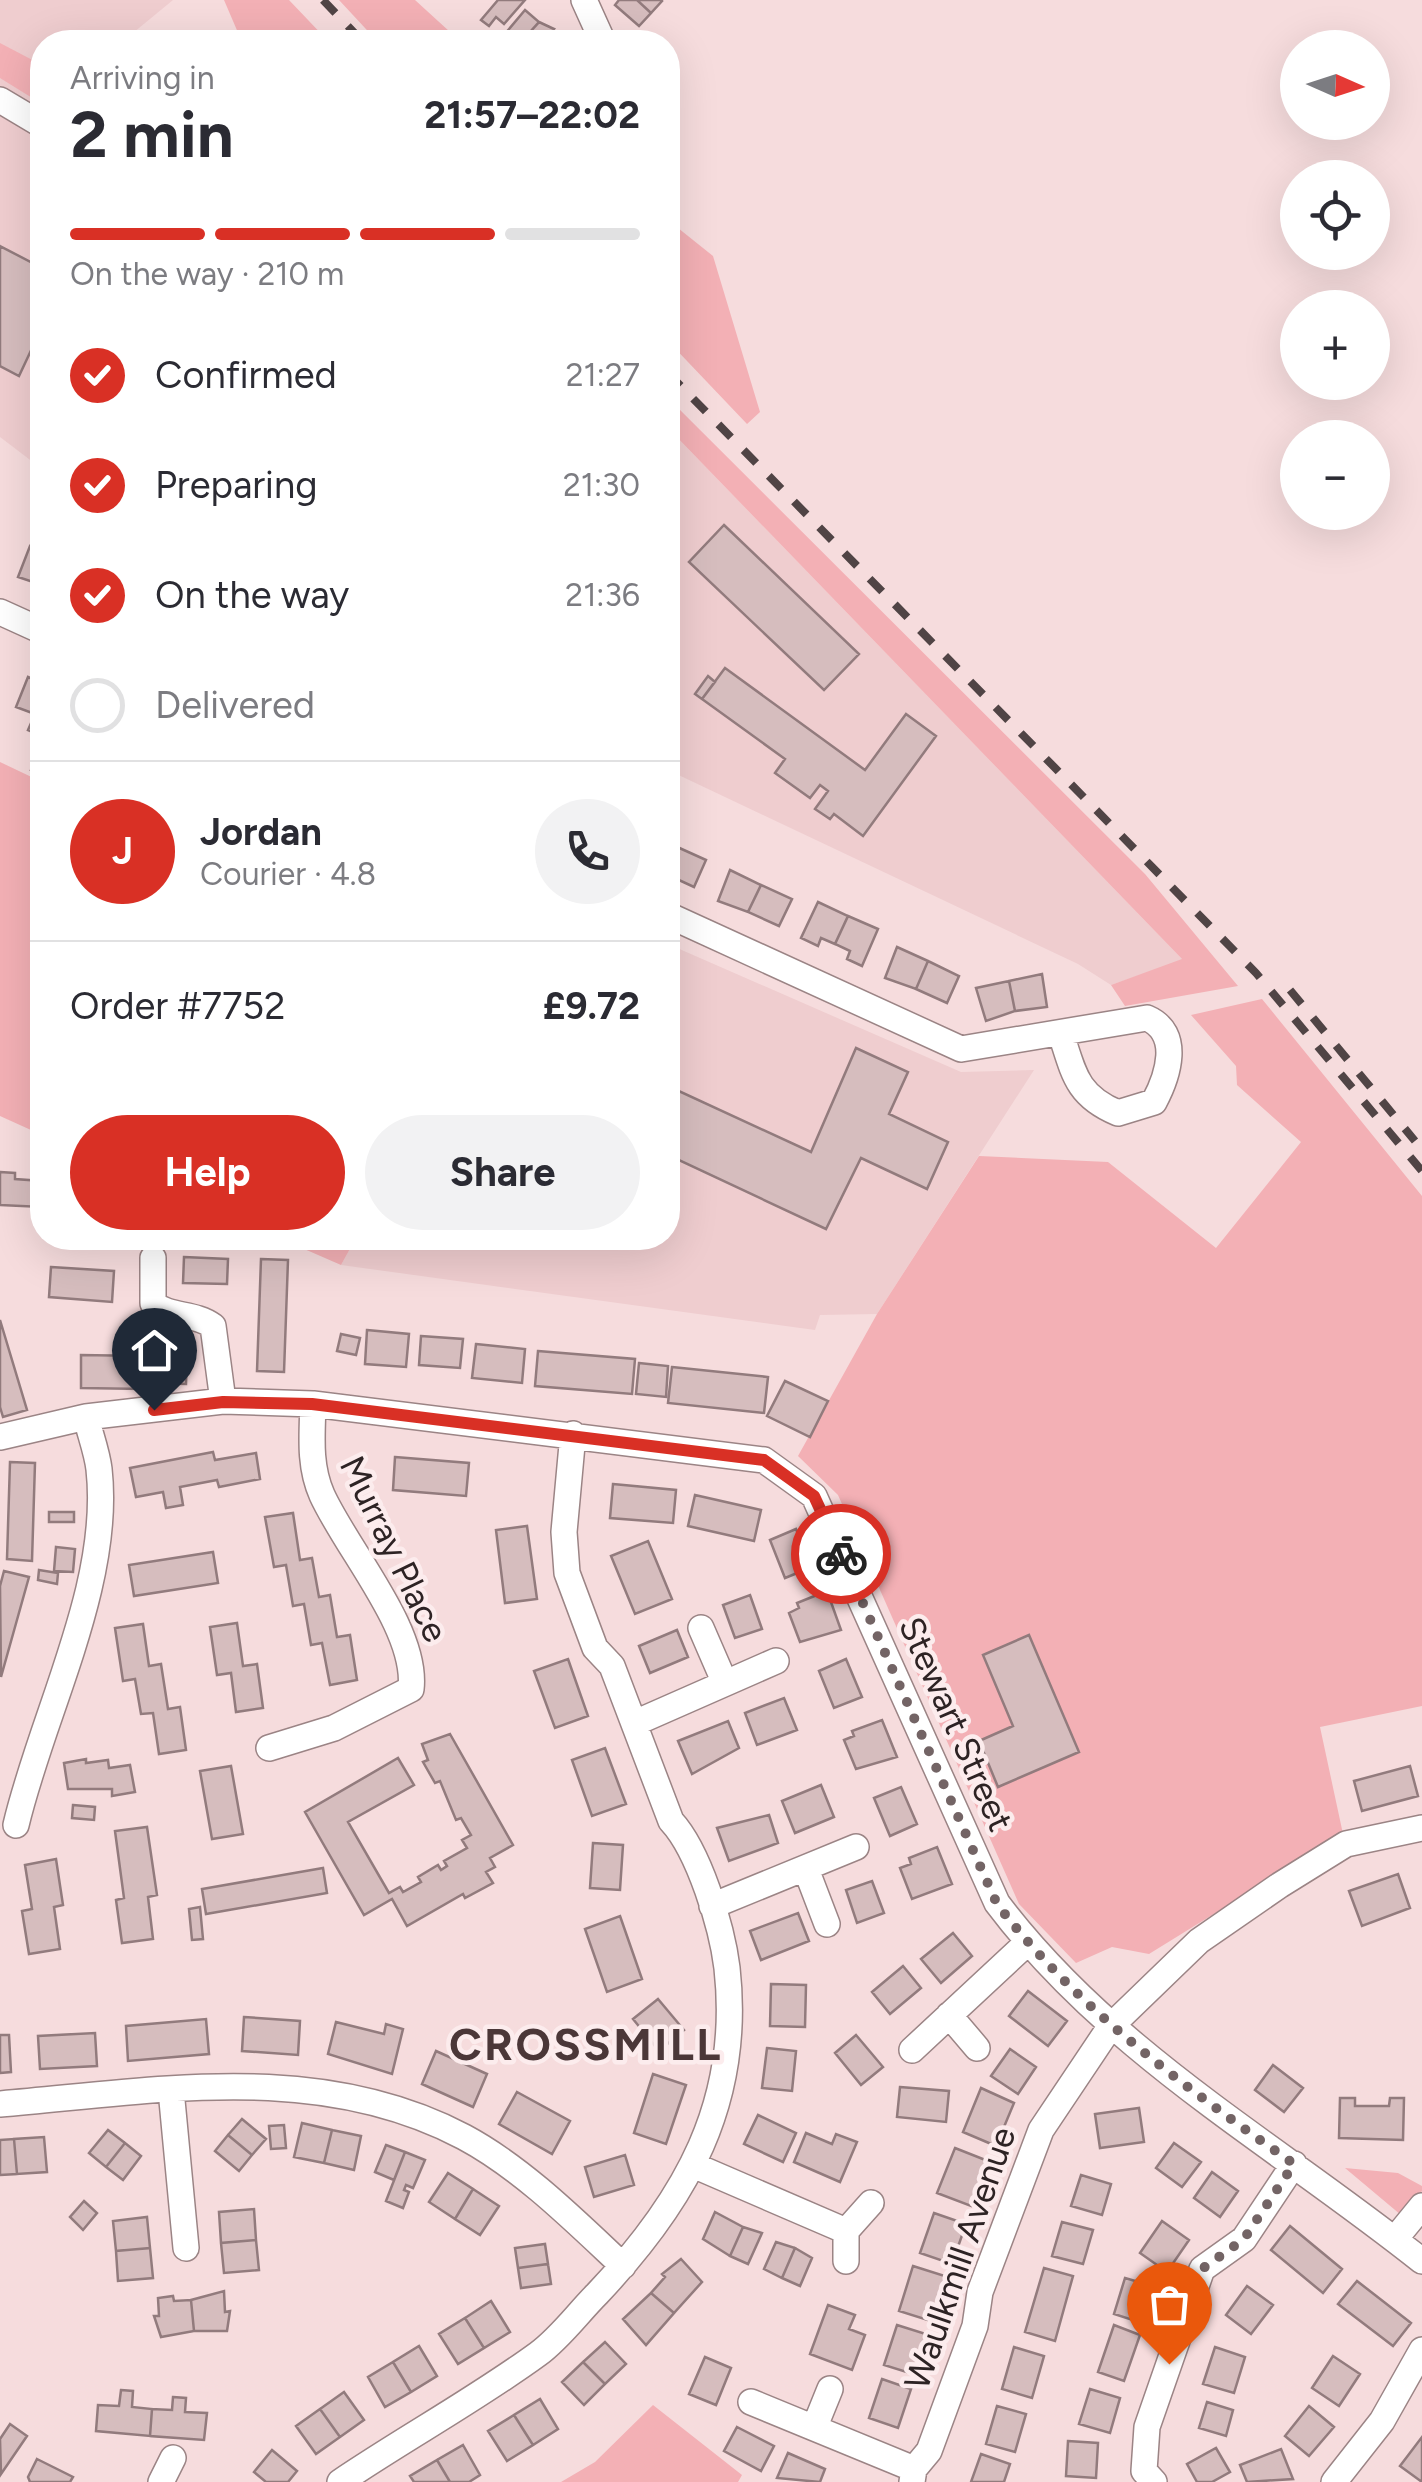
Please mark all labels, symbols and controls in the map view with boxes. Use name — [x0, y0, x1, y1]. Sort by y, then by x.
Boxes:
north arrow — [1280, 30, 1390, 140]
map controls — [1280, 30, 1390, 530]
text: Arriving in — [70, 59, 215, 97]
text: 21:57–22:02 — [424, 92, 640, 138]
text: 2 min — [70, 95, 234, 173]
button: locate — [1280, 160, 1390, 270]
text: On the way · 210 m — [70, 255, 344, 293]
button: + — [1280, 290, 1390, 400]
icon: check — [70, 348, 125, 403]
text: Confirmed — [155, 352, 337, 398]
text: 21:27 — [566, 356, 640, 394]
button: − — [1280, 420, 1390, 530]
icon: check — [70, 458, 125, 513]
text: Preparing — [155, 462, 317, 508]
text: 21:30 — [563, 466, 640, 504]
icon: check — [70, 568, 125, 623]
text: On the way — [155, 572, 349, 618]
text: 21:36 — [565, 576, 640, 614]
text: Delivered — [155, 682, 315, 728]
button: phone — [535, 799, 640, 904]
text: Jordan — [200, 809, 322, 855]
text: J — [112, 828, 133, 874]
text: Courier · 4.8 — [200, 855, 376, 893]
text: Order #7752 — [70, 983, 285, 1029]
text: £9.72 — [543, 983, 640, 1029]
button: Help — [70, 1115, 345, 1230]
button: Share — [365, 1115, 640, 1230]
pin — [112, 1308, 197, 1411]
icon: home — [127, 1323, 182, 1378]
street label: Murray Place — [331, 1449, 457, 1649]
courier — [791, 1504, 891, 1604]
icon: bike — [814, 1527, 869, 1582]
street label: Stewart Street — [890, 1610, 1022, 1838]
district label: CROSSMILL — [449, 2017, 723, 2071]
street label: Waulkmill Avenue — [895, 2121, 1025, 2395]
pin — [1127, 2262, 1212, 2365]
icon: bag — [1142, 2277, 1197, 2332]

